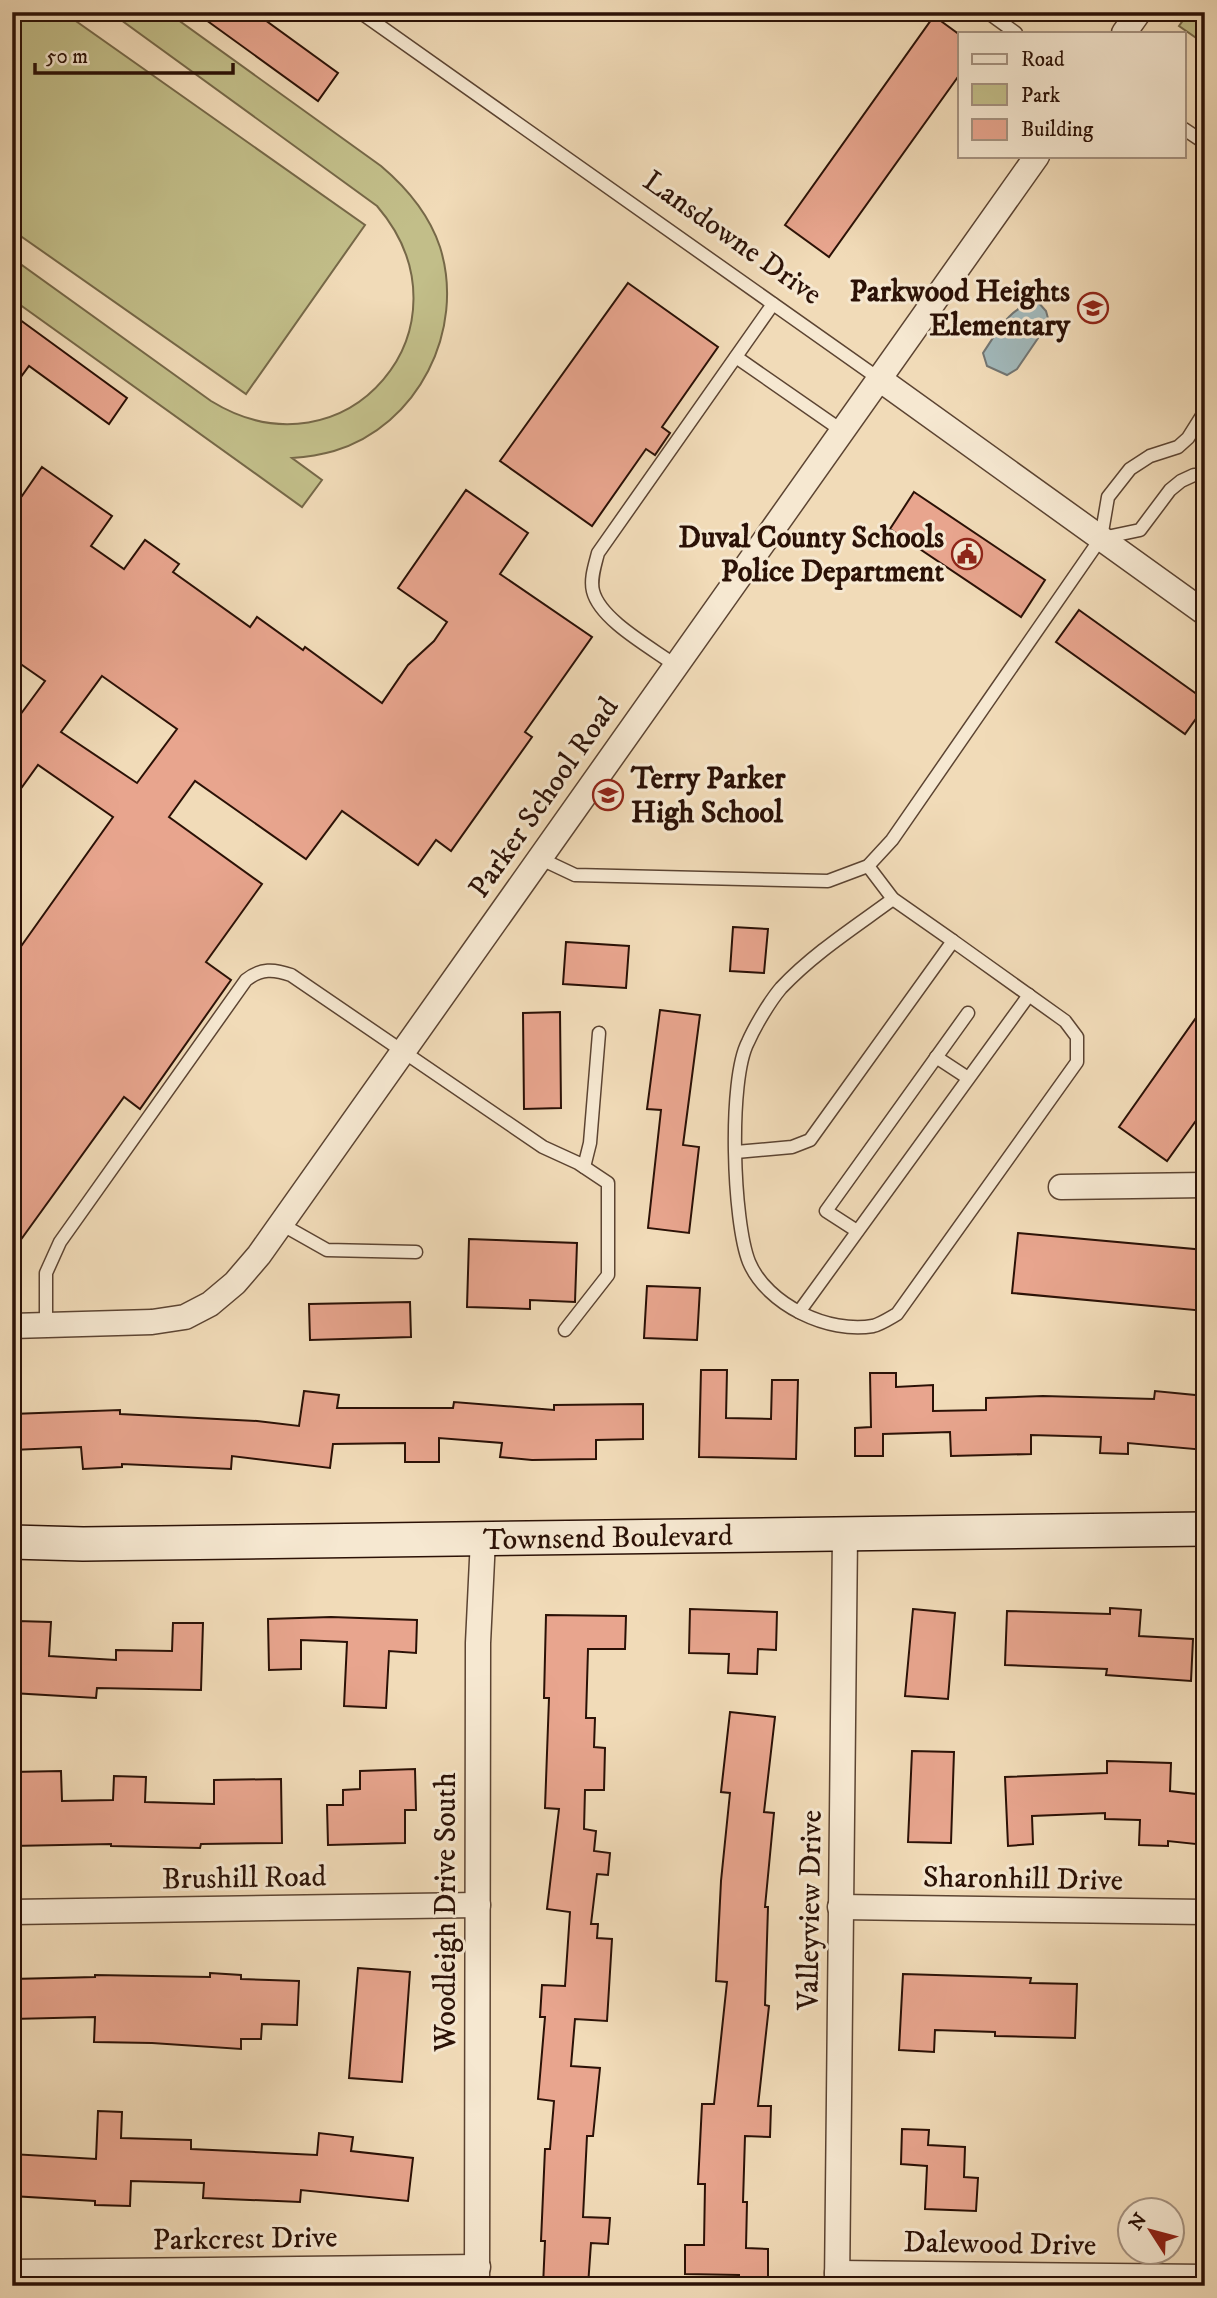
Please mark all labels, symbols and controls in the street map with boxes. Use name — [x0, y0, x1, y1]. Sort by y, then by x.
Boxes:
scale bar — [35, 32, 233, 76]
legend — [958, 32, 1186, 158]
text: 50 m — [46, 44, 88, 70]
text: Road — [1021, 47, 1065, 73]
text: Park — [1021, 83, 1061, 109]
text: Building — [1021, 117, 1094, 143]
street label: Lansdowne Drive — [636, 163, 829, 314]
place label: Parkwood Heights Elementary — [850, 274, 1071, 345]
school or university icon: Parkwood Heights Elementary — [1076, 291, 1110, 325]
place label: Duval County Schools Police Department — [679, 520, 944, 591]
public building icon: Duval County Schools Police Department — [950, 537, 984, 571]
street label: Parker School Road — [461, 690, 627, 905]
place label: Terry Parker High School — [630, 761, 786, 832]
school or university icon: Terry Parker High School — [591, 778, 625, 812]
street label: Townsend Boulevard — [483, 1518, 733, 1559]
street label: Woodleigh Drive South — [428, 1772, 465, 2053]
street label: Valleyview Drive — [790, 1810, 831, 2011]
street label: Brushill Road — [161, 1859, 327, 1898]
street label: Sharonhill Drive — [922, 1859, 1123, 1900]
north arrow — [1116, 2196, 1186, 2266]
text: N — [1125, 2208, 1153, 2235]
street label: Parkcrest Drive — [152, 2219, 338, 2260]
street label: Dalewood Drive — [903, 2224, 1097, 2265]

